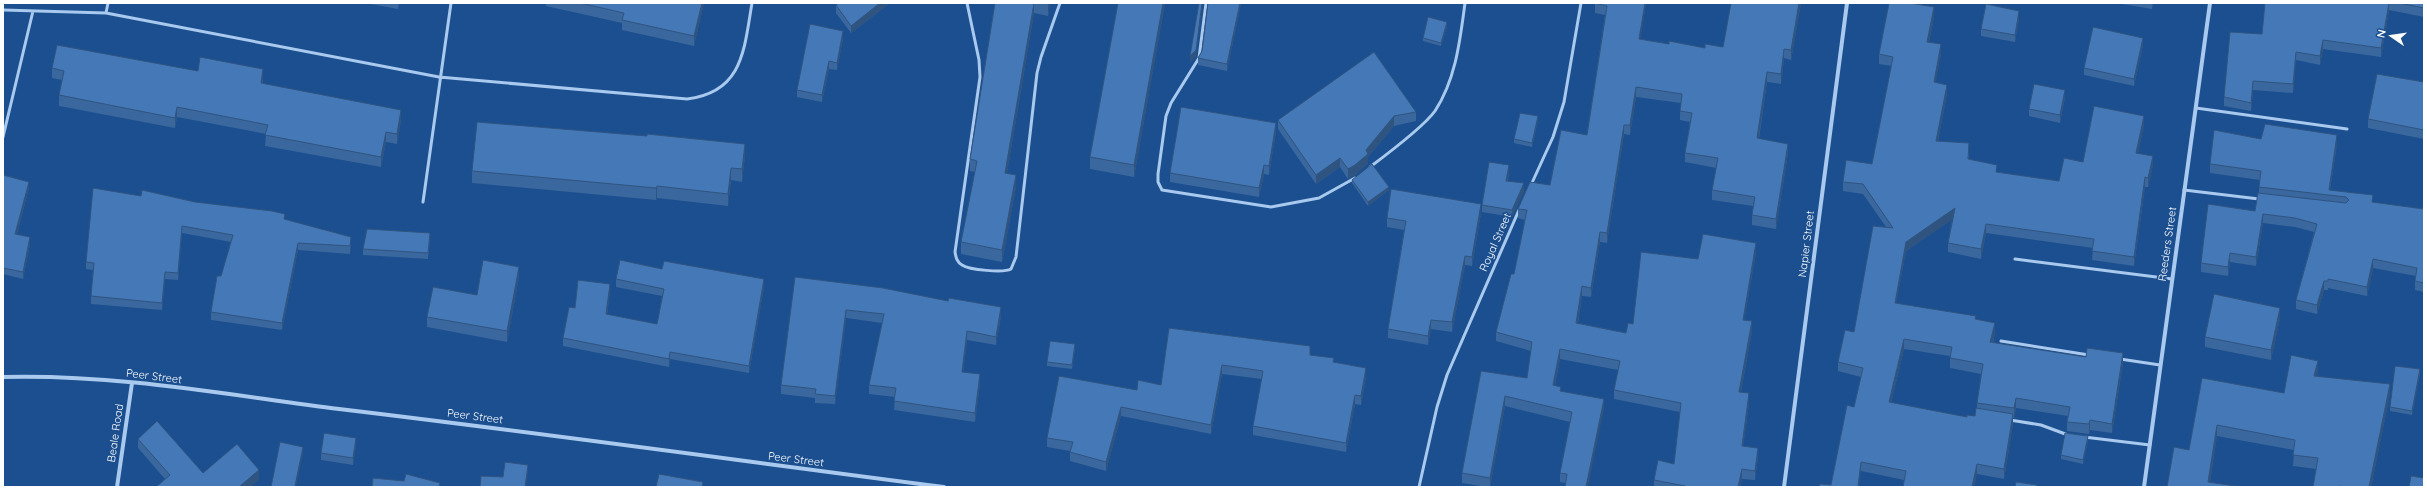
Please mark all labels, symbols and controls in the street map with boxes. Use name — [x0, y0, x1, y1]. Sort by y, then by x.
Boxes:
north arrow — [2371, 16, 2411, 56]
text: N — [2374, 28, 2389, 39]
street label: Reeders Street — [2155, 206, 2179, 282]
street label: Royal Street — [1476, 210, 1514, 273]
street label: Napier Street — [1795, 210, 1817, 278]
street label: Peer Street — [125, 366, 183, 386]
street label: Beale Road — [104, 403, 126, 463]
street label: Peer Street — [446, 406, 504, 426]
street label: Peer Street — [767, 449, 825, 469]

